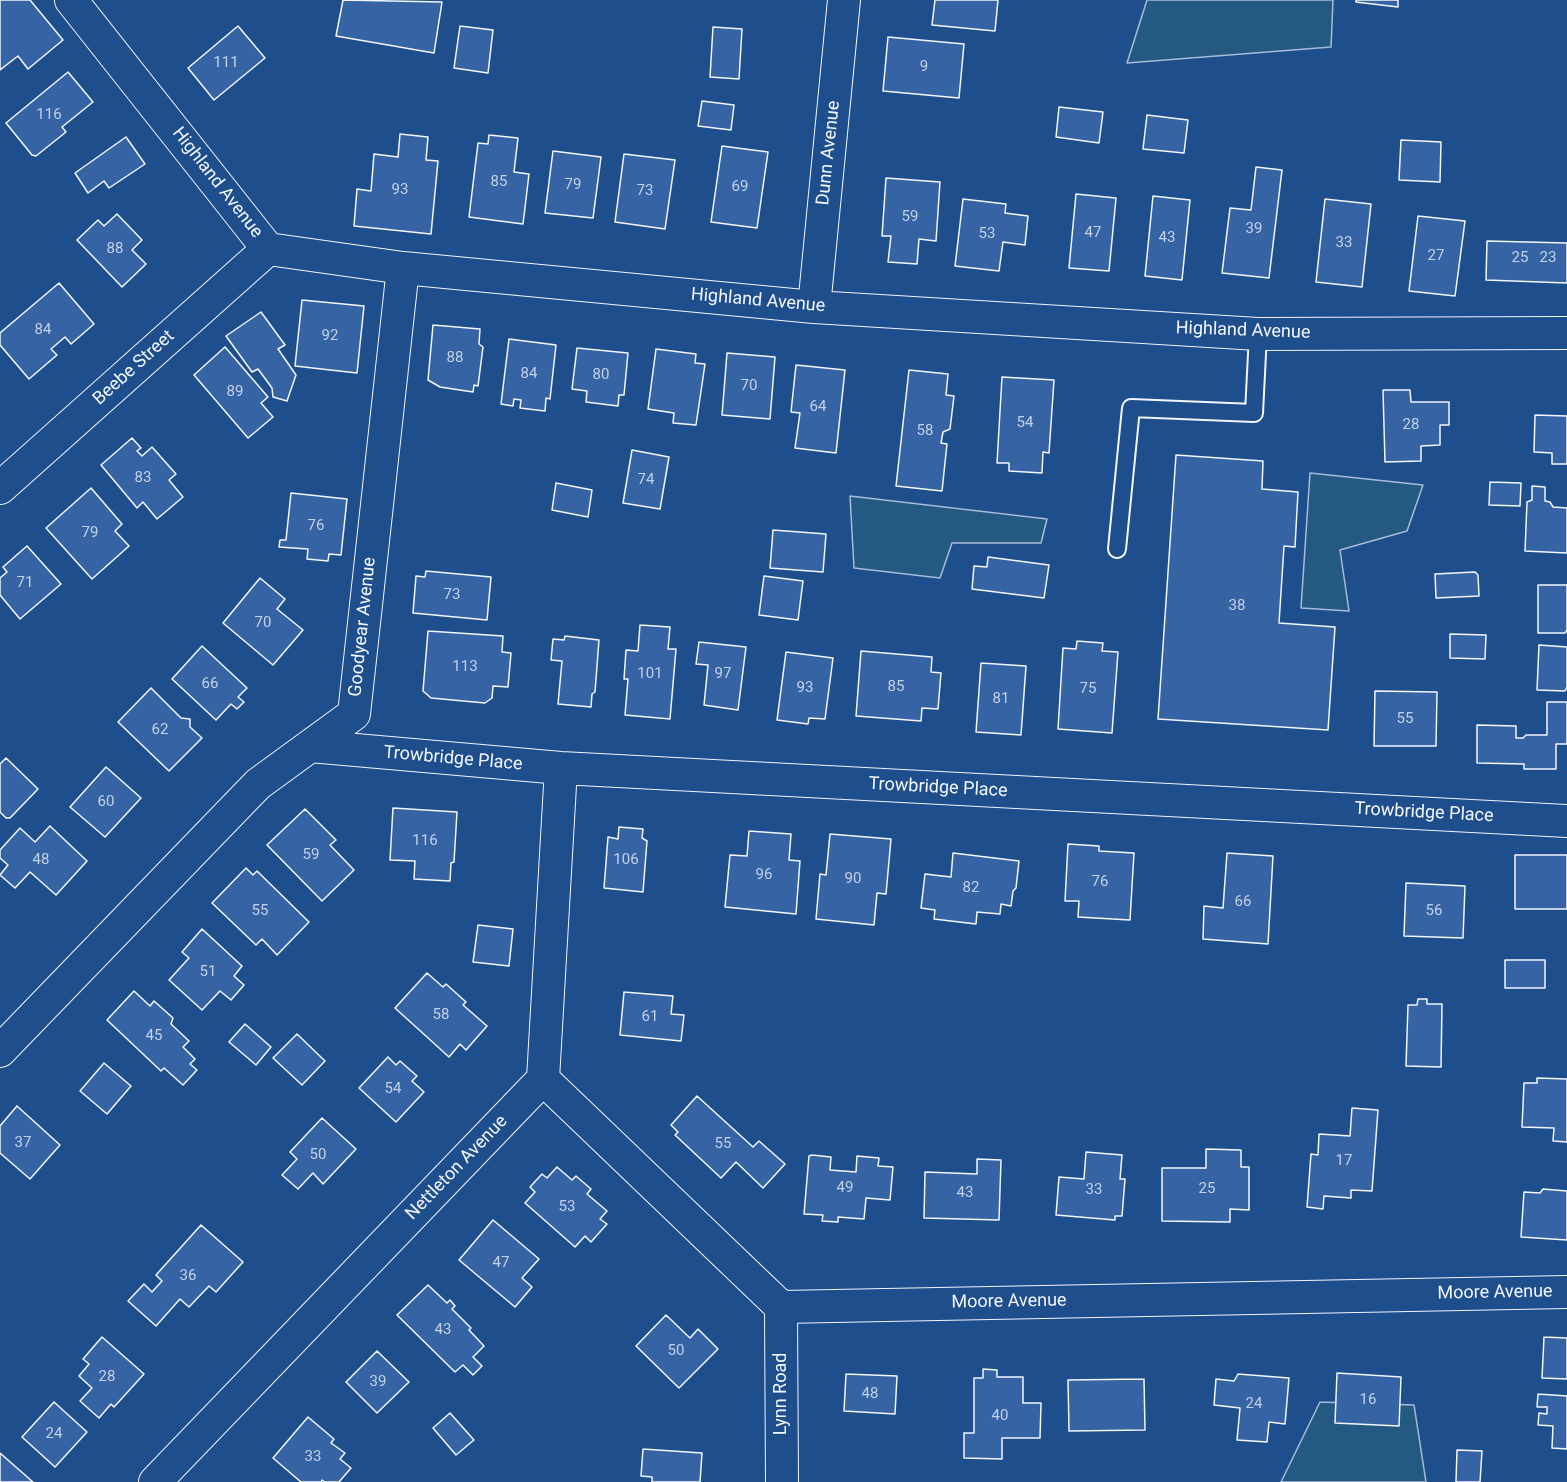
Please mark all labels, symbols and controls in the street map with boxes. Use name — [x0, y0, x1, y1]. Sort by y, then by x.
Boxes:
house number: 111 — [213, 54, 239, 72]
house number: 9 — [920, 58, 928, 76]
street label: Dunn Avenue — [813, 100, 845, 206]
house number: 116 — [36, 106, 62, 124]
street label: Highland Avenue — [167, 123, 267, 243]
house number: 85 — [491, 173, 507, 191]
house number: 79 — [565, 176, 581, 194]
house number: 69 — [732, 178, 748, 196]
house number: 93 — [392, 181, 408, 199]
house number: 73 — [637, 182, 653, 200]
house number: 59 — [902, 208, 918, 226]
house number: 39 — [1246, 220, 1262, 238]
house number: 47 — [1085, 224, 1101, 242]
house number: 53 — [979, 225, 995, 243]
house number: 43 — [1159, 229, 1175, 247]
house number: 33 — [1336, 234, 1352, 252]
house number: 88 — [107, 240, 123, 258]
house number: 27 — [1428, 247, 1444, 265]
house number: 25 — [1512, 249, 1528, 267]
house number: 23 — [1540, 249, 1556, 267]
street label: Highland Avenue — [690, 284, 826, 318]
street label: Highland Avenue — [1175, 318, 1311, 344]
house number: 84 — [35, 321, 51, 339]
street label: Beebe Street — [89, 326, 179, 410]
house number: 92 — [322, 327, 338, 345]
house number: 88 — [447, 349, 463, 367]
house number: 84 — [521, 365, 537, 383]
house number: 80 — [593, 366, 609, 384]
house number: 70 — [741, 377, 757, 395]
house number: 89 — [227, 383, 243, 401]
house number: 64 — [810, 398, 826, 416]
house number: 54 — [1017, 414, 1033, 432]
house number: 28 — [1403, 416, 1419, 434]
house number: 58 — [917, 422, 933, 440]
house number: 83 — [135, 469, 151, 487]
house number: 74 — [638, 471, 654, 489]
house number: 76 — [308, 517, 324, 535]
house number: 79 — [82, 524, 98, 542]
street label: Goodyear Avenue — [345, 556, 381, 698]
house number: 71 — [17, 574, 33, 592]
house number: 73 — [444, 586, 460, 604]
house number: 38 — [1229, 597, 1245, 615]
house number: 70 — [255, 614, 271, 632]
house number: 113 — [452, 658, 478, 676]
house number: 101 — [637, 665, 663, 683]
house number: 97 — [715, 665, 731, 683]
house number: 66 — [202, 675, 218, 693]
house number: 85 — [888, 678, 904, 696]
house number: 93 — [797, 679, 813, 697]
house number: 75 — [1080, 680, 1096, 698]
house number: 81 — [993, 690, 1009, 708]
house number: 55 — [1397, 710, 1413, 728]
house number: 62 — [152, 721, 168, 739]
street label: Trowbridge Place — [383, 742, 523, 776]
street label: Trowbridge Place — [868, 774, 1008, 802]
house number: 60 — [98, 793, 114, 811]
street label: Trowbridge Place — [1354, 799, 1494, 827]
house number: 116 — [412, 832, 438, 850]
house number: 59 — [303, 846, 319, 864]
house number: 48 — [33, 851, 49, 869]
house number: 106 — [613, 851, 639, 869]
house number: 96 — [756, 866, 772, 884]
house number: 90 — [845, 870, 861, 888]
house number: 76 — [1092, 873, 1108, 891]
house number: 82 — [963, 879, 979, 897]
house number: 66 — [1235, 893, 1251, 911]
house number: 55 — [252, 902, 268, 920]
house number: 56 — [1426, 902, 1442, 920]
house number: 51 — [200, 963, 216, 981]
house number: 58 — [433, 1006, 449, 1024]
house number: 61 — [642, 1008, 658, 1026]
house number: 45 — [146, 1027, 162, 1045]
house number: 54 — [385, 1080, 401, 1098]
street label: Nettleton Avenue — [402, 1111, 512, 1225]
house number: 37 — [15, 1134, 31, 1152]
house number: 55 — [715, 1135, 731, 1153]
house number: 50 — [310, 1146, 326, 1164]
house number: 17 — [1336, 1152, 1352, 1170]
house number: 49 — [837, 1179, 853, 1197]
house number: 25 — [1199, 1180, 1215, 1198]
house number: 33 — [1086, 1181, 1102, 1199]
house number: 43 — [957, 1184, 973, 1202]
house number: 53 — [559, 1198, 575, 1216]
house number: 47 — [493, 1254, 509, 1272]
house number: 36 — [180, 1267, 196, 1285]
street label: Moore Avenue — [1437, 1281, 1553, 1305]
street label: Moore Avenue — [951, 1290, 1067, 1314]
house number: 43 — [435, 1321, 451, 1339]
house number: 50 — [668, 1342, 684, 1360]
street label: Lynn Road — [770, 1353, 792, 1435]
house number: 28 — [99, 1368, 115, 1386]
house number: 39 — [370, 1373, 386, 1391]
house number: 48 — [862, 1385, 878, 1403]
house number: 16 — [1360, 1391, 1376, 1409]
house number: 24 — [1246, 1395, 1262, 1413]
house number: 40 — [992, 1407, 1008, 1425]
house number: 24 — [46, 1425, 62, 1443]
house number: 33 — [305, 1448, 321, 1466]

